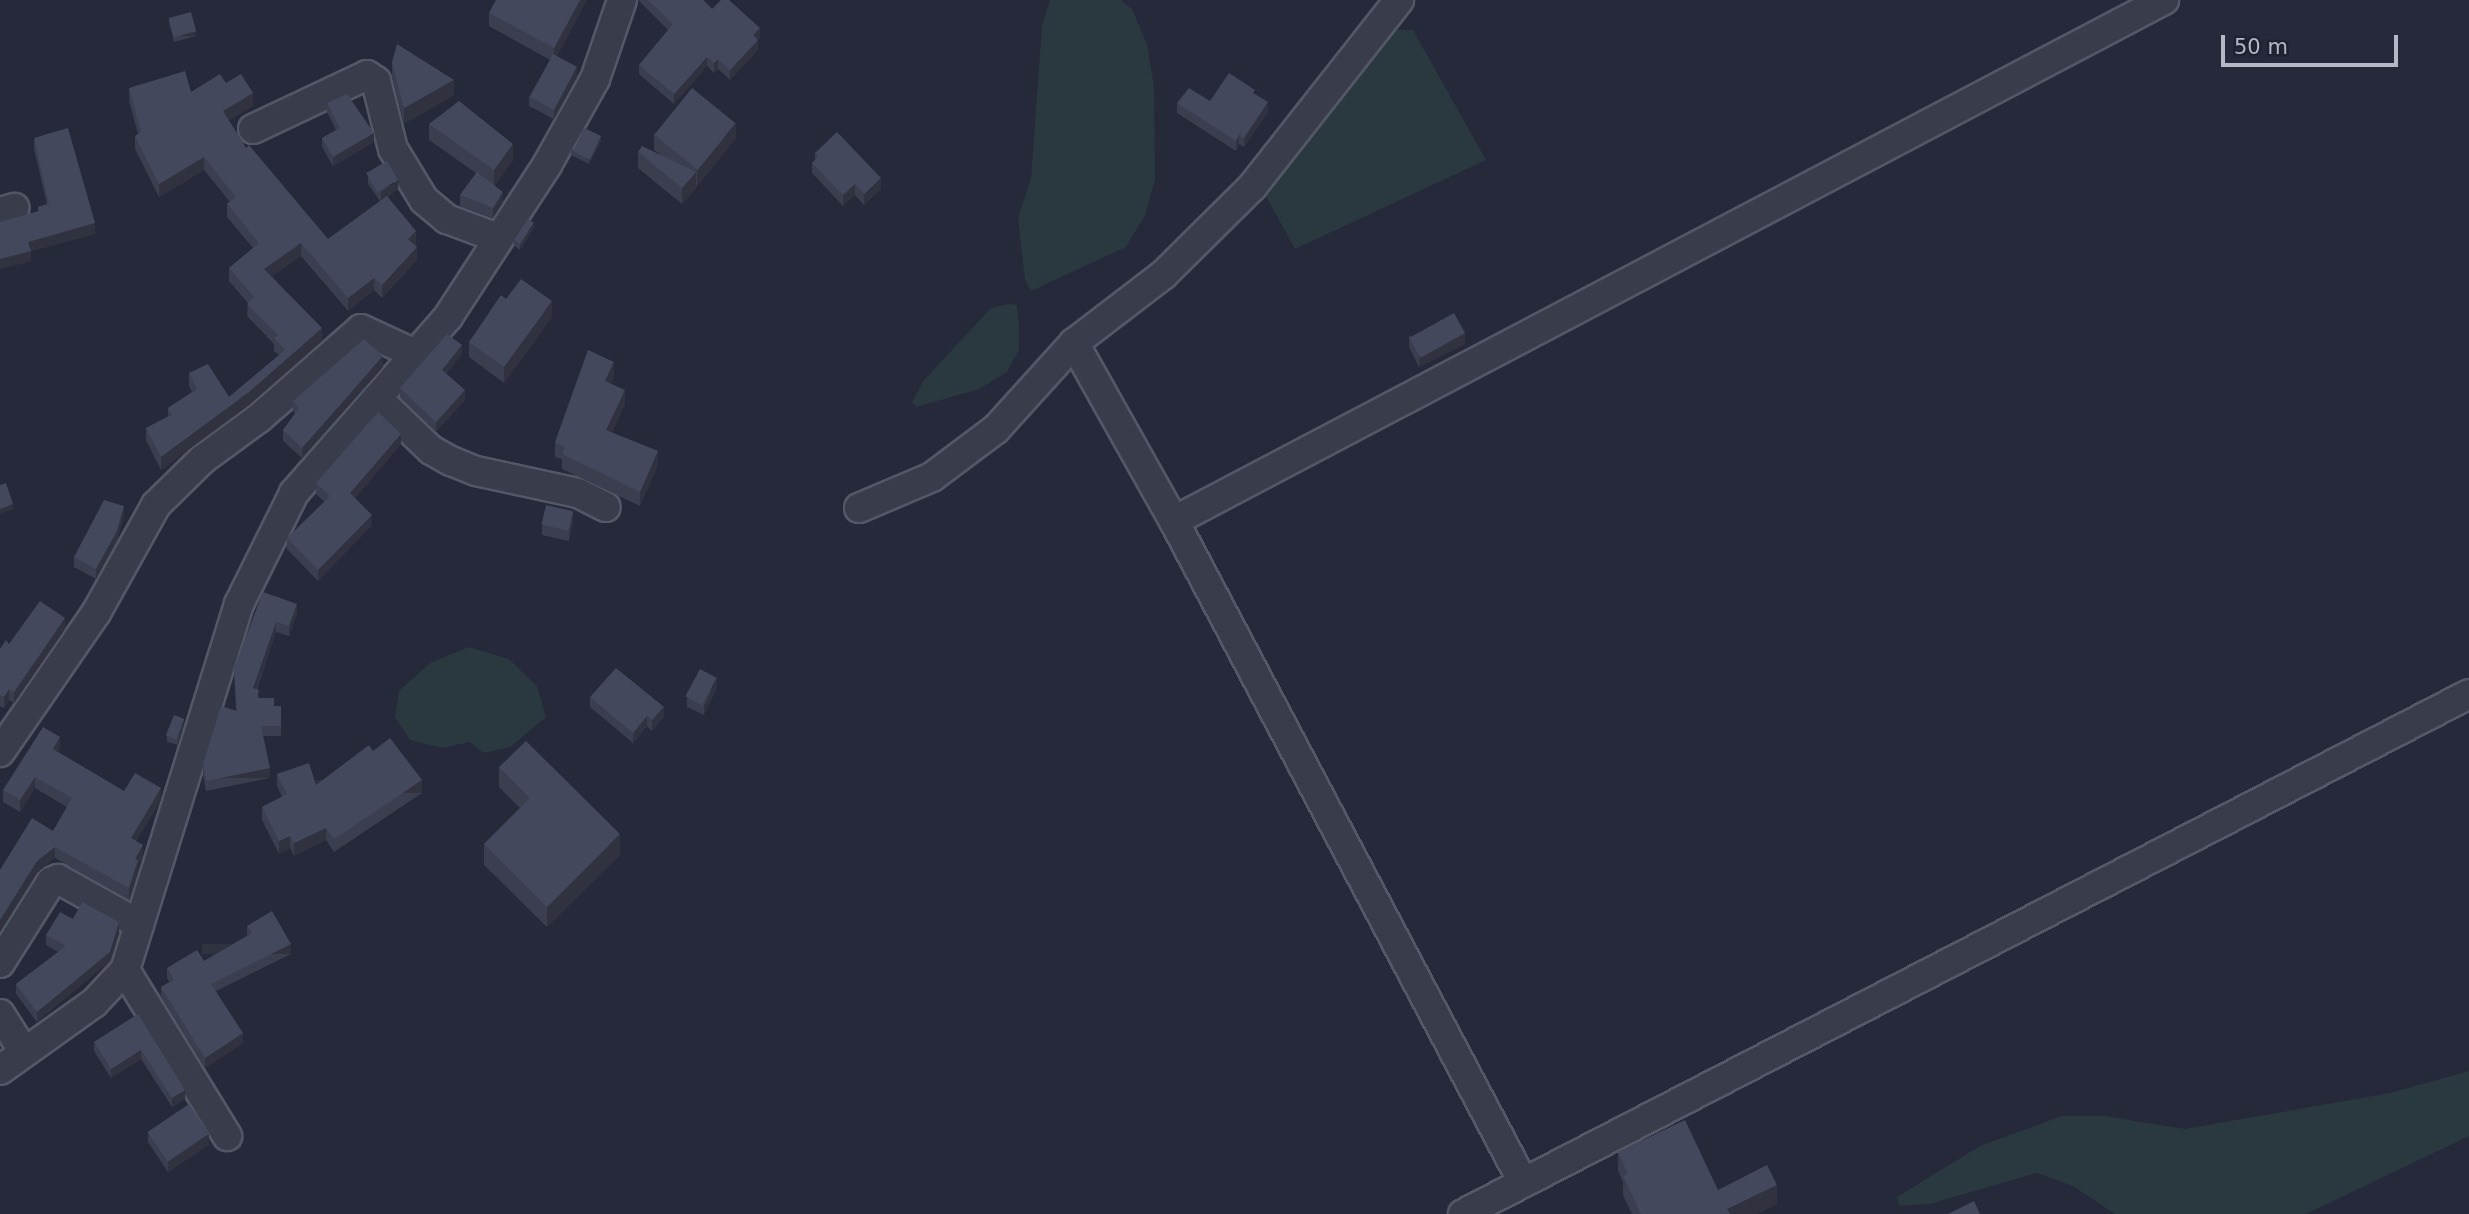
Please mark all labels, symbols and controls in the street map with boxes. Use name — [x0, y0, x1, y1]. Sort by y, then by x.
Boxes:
scale bar — [2224, 21, 2401, 65]
text: 50 m — [2234, 35, 2288, 59]

